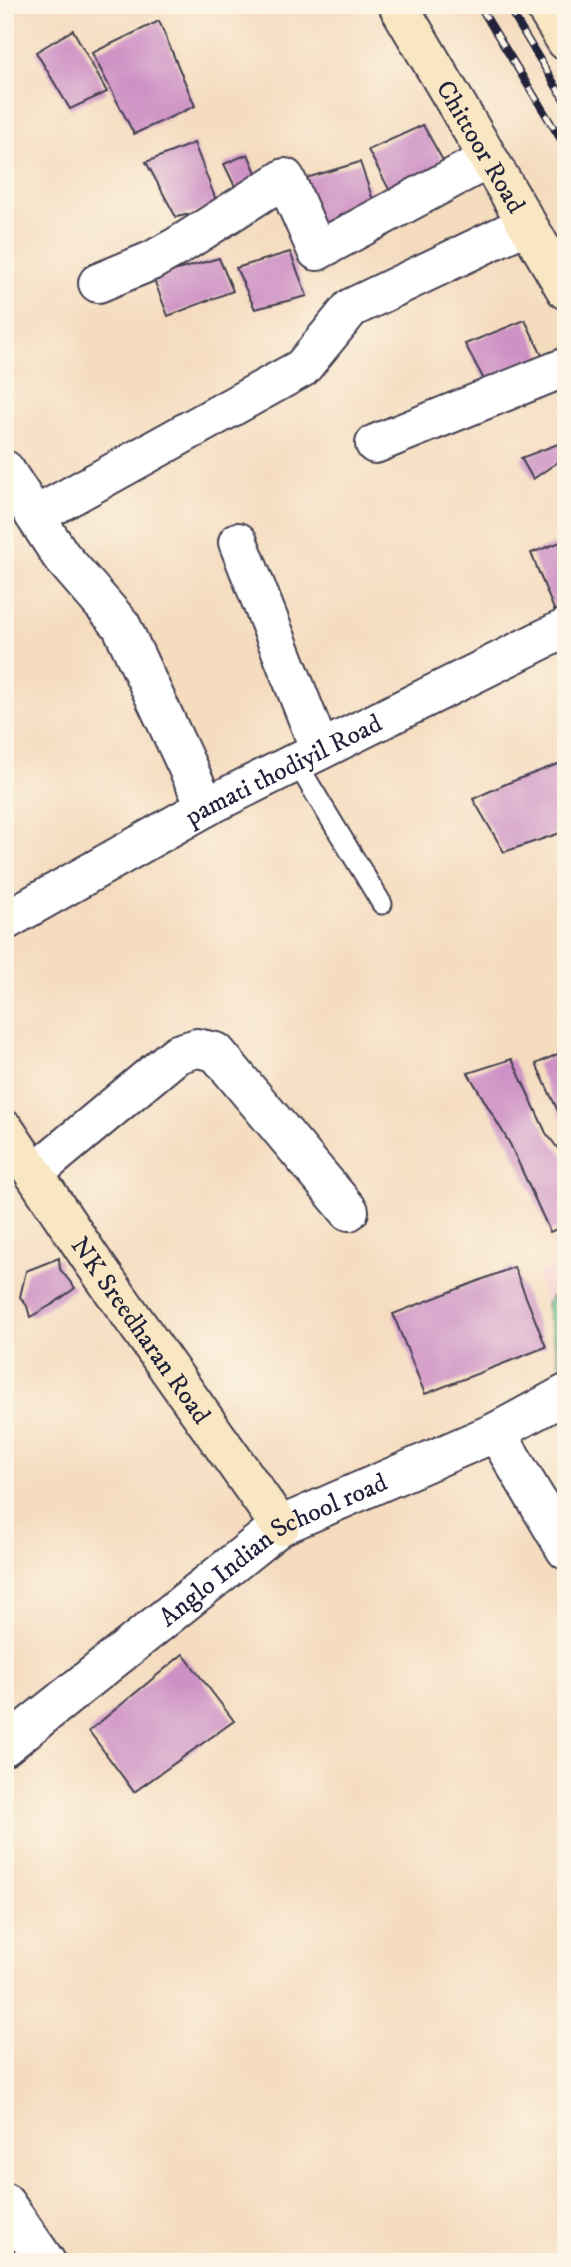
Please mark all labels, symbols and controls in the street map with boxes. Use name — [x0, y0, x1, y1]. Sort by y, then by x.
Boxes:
street label: Chittoor Road — [428, 75, 532, 219]
street label: pamati thodiyil Road — [179, 707, 388, 834]
street label: NK Sreedharan Road — [63, 1231, 217, 1431]
street label: Anglo Indian School road — [152, 1466, 393, 1635]

